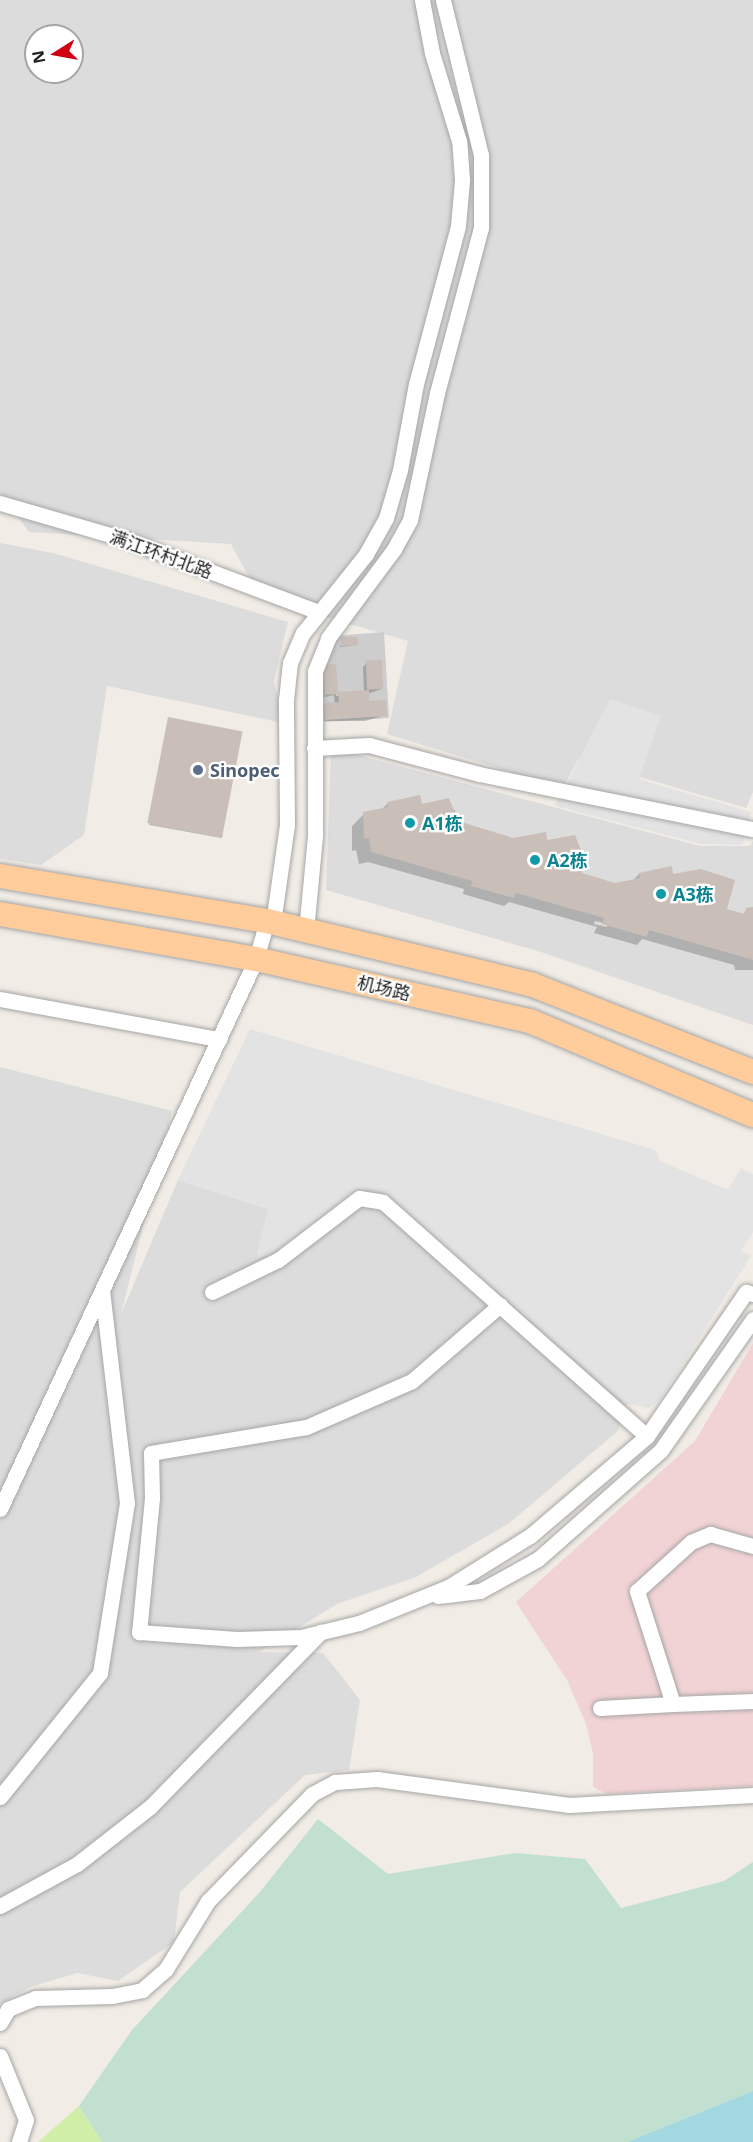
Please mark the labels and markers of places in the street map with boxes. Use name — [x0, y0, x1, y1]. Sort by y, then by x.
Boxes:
place label: Sinopec — [210, 759, 280, 781]
marker: Sinopec — [191, 763, 205, 777]
place label: A1栋 — [422, 812, 463, 834]
marker: A1栋 — [403, 816, 417, 830]
place label: A2栋 — [547, 849, 588, 871]
marker: A2栋 — [528, 853, 542, 867]
place label: A3栋 — [673, 883, 714, 905]
marker: A3栋 — [654, 887, 668, 901]

